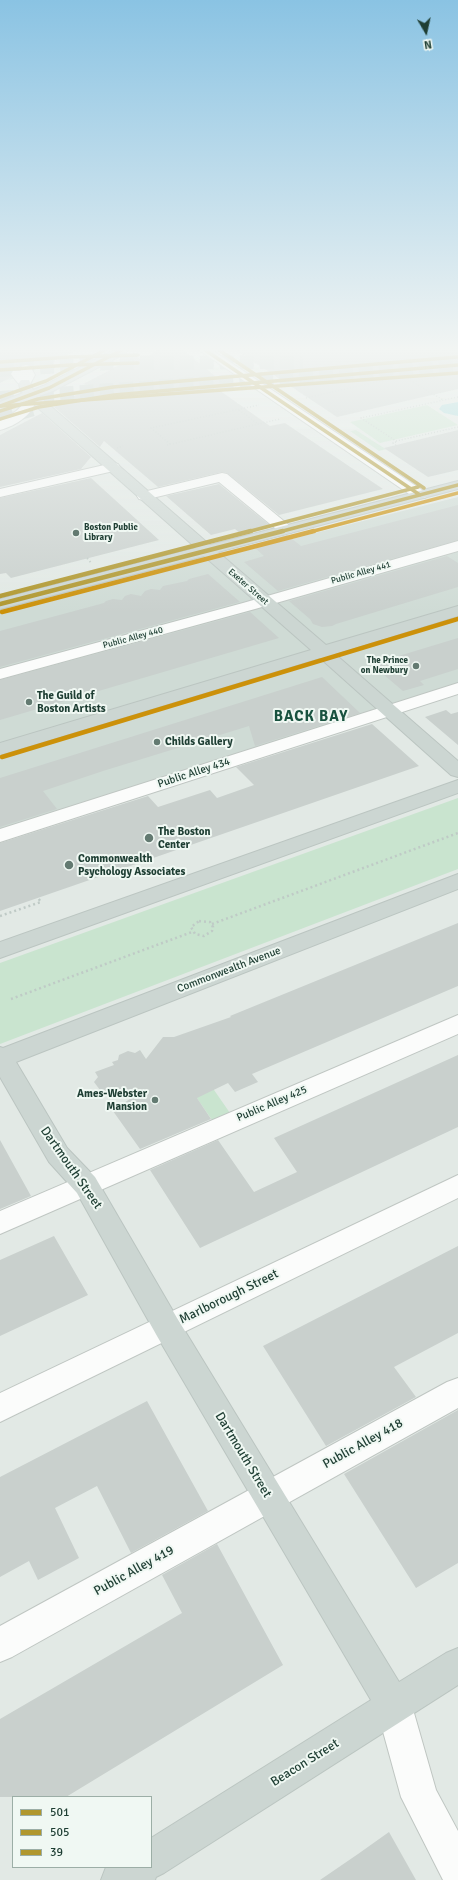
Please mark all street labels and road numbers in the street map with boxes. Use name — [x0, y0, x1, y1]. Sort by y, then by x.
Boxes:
street label: Public Alley 441 — [330, 559, 392, 587]
street label: Exeter Street — [226, 567, 270, 607]
street label: Public Alley 440 — [102, 625, 164, 651]
street label: Public Alley 434 — [156, 755, 232, 791]
street label: Commonwealth Avenue — [175, 944, 283, 996]
street label: Public Alley 425 — [235, 1083, 309, 1125]
street label: Dartmouth Street — [37, 1124, 105, 1212]
street label: Marlborough Street — [177, 1266, 281, 1328]
street label: Dartmouth Street — [211, 1409, 275, 1501]
street label: Public Alley 418 — [320, 1416, 406, 1472]
street label: Public Alley 419 — [91, 1543, 177, 1599]
street label: Beacon Street — [268, 1736, 342, 1790]

